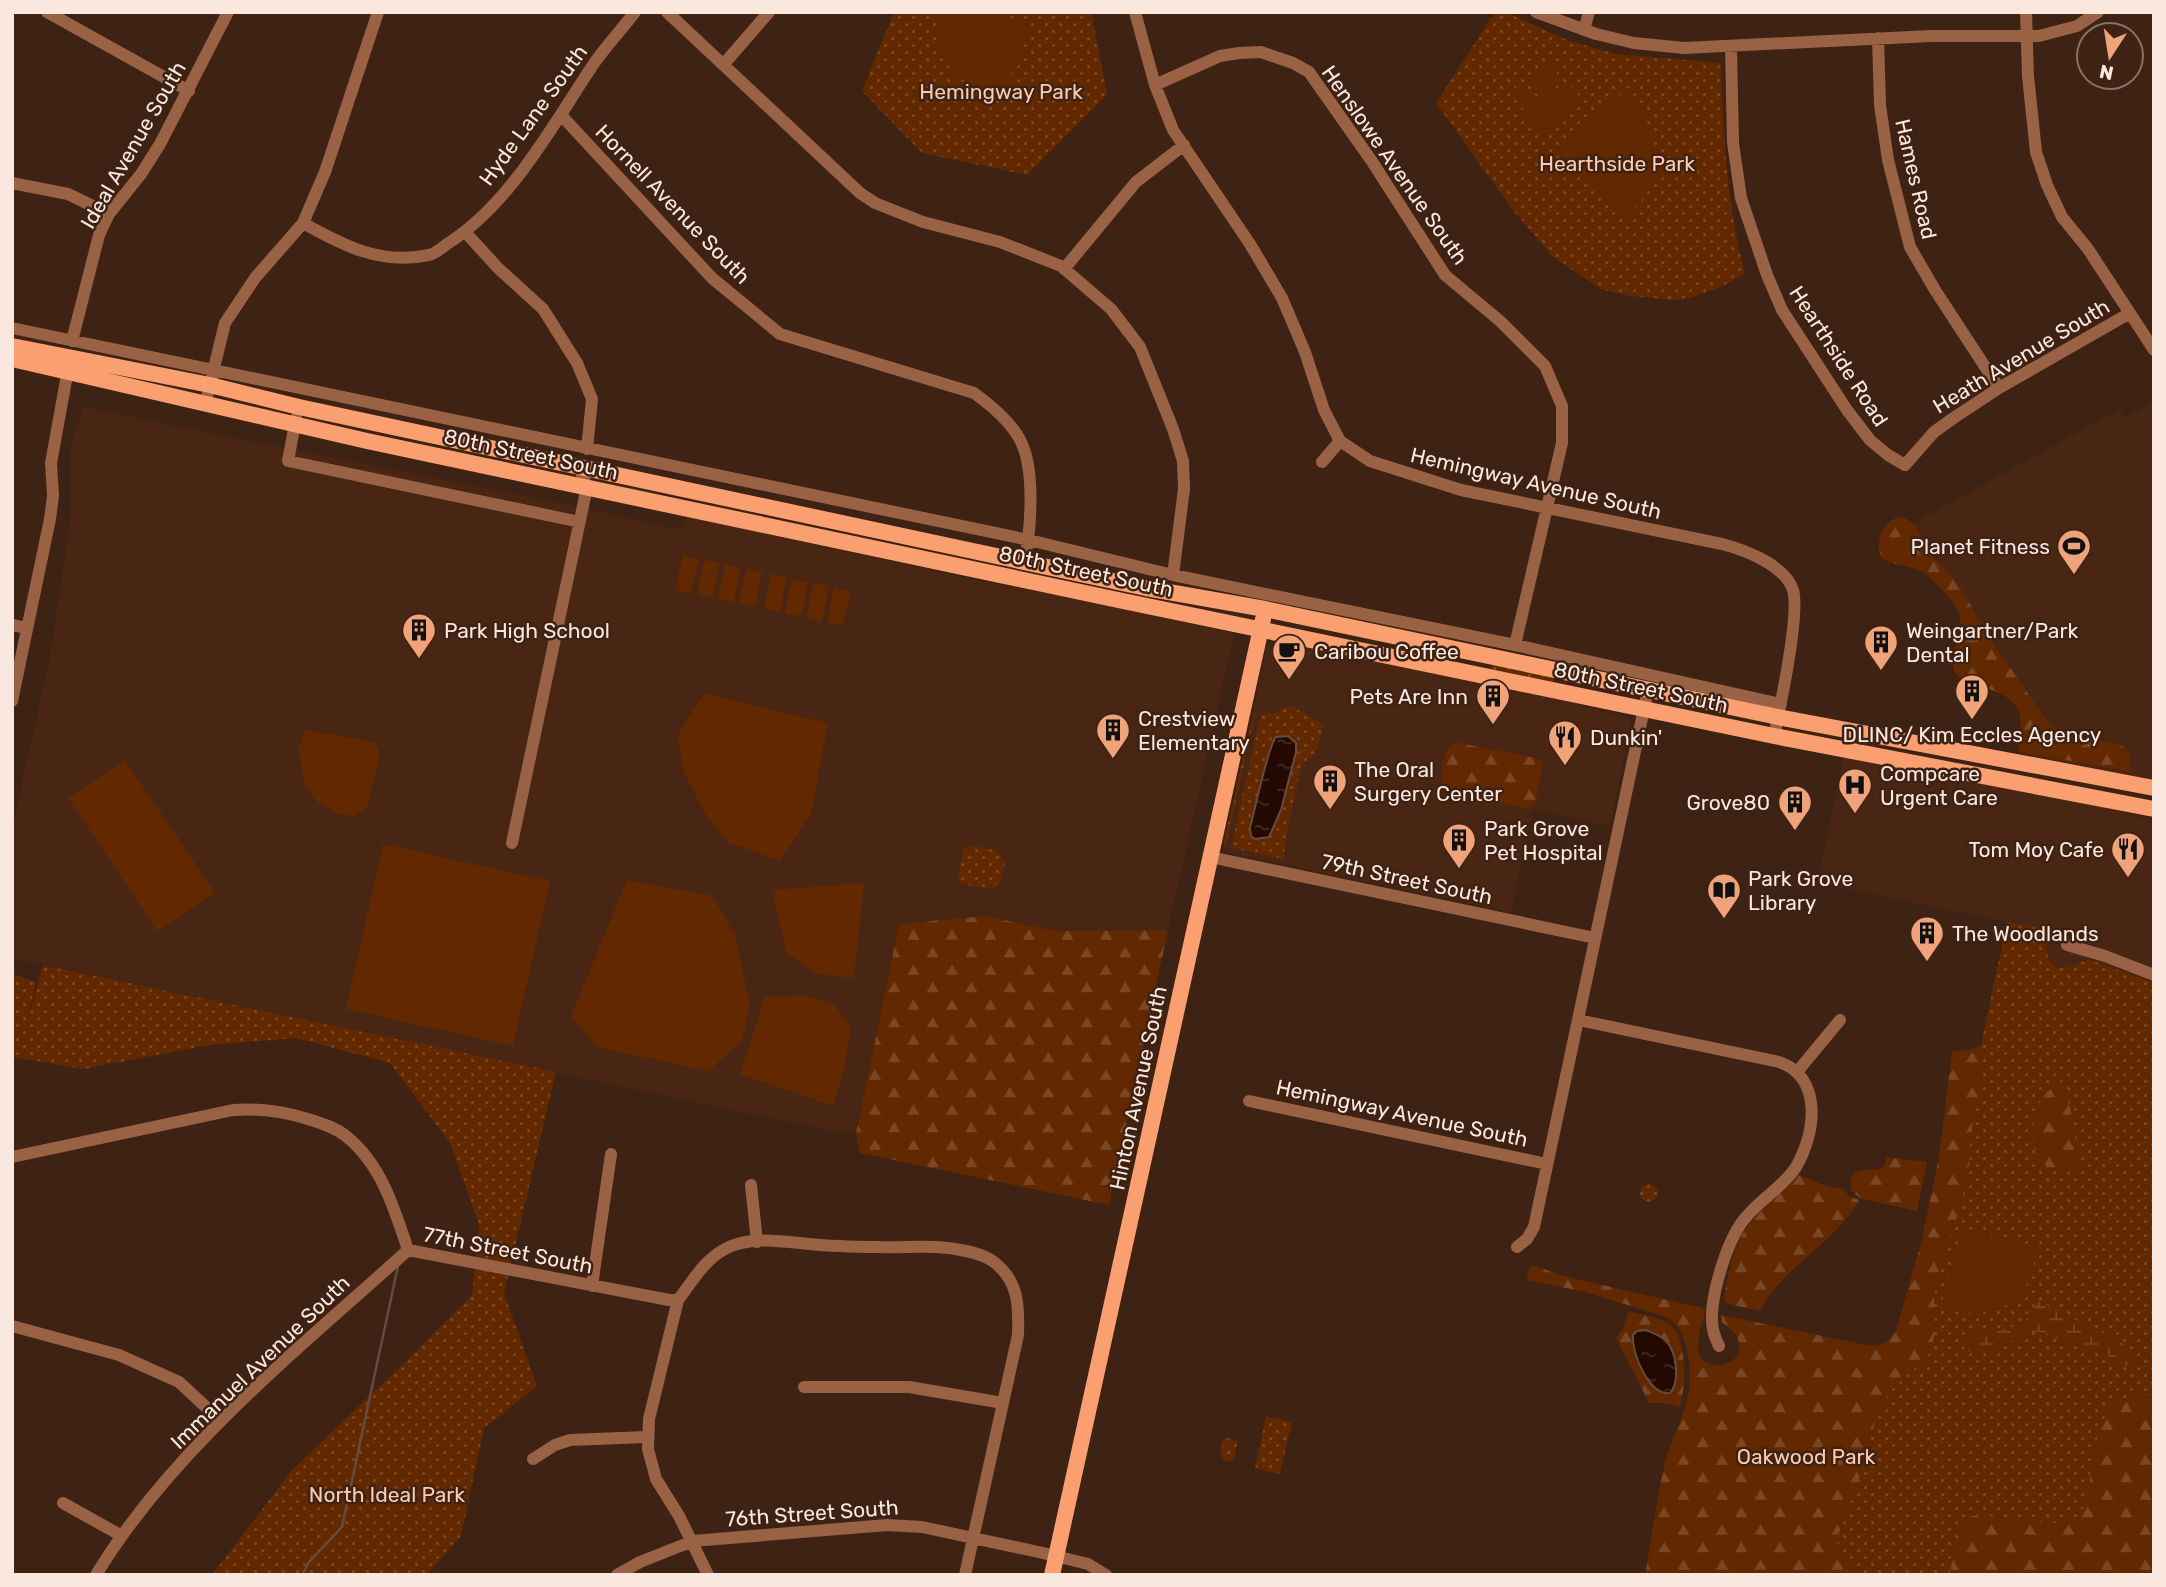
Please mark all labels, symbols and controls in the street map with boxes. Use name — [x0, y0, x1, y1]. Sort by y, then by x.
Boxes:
north arrow — [2075, 21, 2145, 91]
street label: Hyde Lane South — [474, 40, 592, 190]
street label: Ideal Avenue South — [75, 57, 191, 233]
text: N — [2097, 59, 2116, 85]
street label: Henslowe Avenue South — [1317, 61, 1473, 269]
park label: Hemingway Park — [919, 79, 1083, 104]
street label: Hames Road — [1890, 116, 1942, 242]
street label: Hornell Avenue South — [590, 119, 756, 289]
park label: Hearthside Park — [1539, 151, 1695, 176]
street label: Hearthside Road — [1784, 281, 1894, 431]
street label: Heath Avenue South — [1928, 293, 2114, 419]
street label: 80th Street South — [442, 423, 620, 485]
street label: Hemingway Avenue South — [1408, 442, 1664, 524]
sports icon: Planet Fitness — [2055, 527, 2093, 576]
place label: Planet Fitness — [1911, 534, 2050, 559]
street label: 80th Street South — [997, 540, 1175, 602]
building icon: Park High School — [400, 611, 438, 660]
place label: Park High School — [444, 618, 610, 643]
place label: Weingartner/Park Dental — [1906, 618, 2078, 667]
building icon: Weingartner/Park Dental — [1862, 623, 1900, 672]
cafe icon: Caribou Coffee — [1270, 632, 1308, 681]
place label: Caribou Coffee — [1314, 639, 1459, 664]
street label: 80th Street South — [1552, 656, 1730, 718]
building icon: DLINC/ Kim Eccles Agency — [1953, 672, 1991, 721]
building icon: Pets Are Inn — [1474, 677, 1512, 726]
place label: Pets Are Inn — [1350, 684, 1468, 709]
place label: Crestview Elementary — [1138, 706, 1250, 755]
building icon: Crestview Elementary — [1094, 711, 1132, 760]
restaurant icon: Dunkin' — [1546, 718, 1584, 767]
place label: DLINC/ Kim Eccles Agency — [1843, 722, 2102, 747]
place label: Dunkin' — [1590, 725, 1662, 750]
place label: The Oral Surgery Center — [1354, 757, 1502, 806]
place label: Compcare Urgent Care — [1880, 761, 1998, 810]
building icon: The Oral Surgery Center — [1311, 762, 1349, 811]
hospital icon: Compcare Urgent Care — [1836, 766, 1874, 815]
building icon: Grove80 — [1776, 783, 1814, 832]
place label: Grove80 — [1687, 790, 1770, 815]
place label: Park Grove Pet Hospital — [1484, 816, 1603, 865]
building icon: Park Grove Pet Hospital — [1440, 821, 1478, 870]
restaurant icon: Tom Moy Cafe — [2109, 830, 2147, 879]
place label: Tom Moy Cafe — [1968, 837, 2104, 862]
street label: 79th Street South — [1319, 849, 1495, 909]
place label: Park Grove Library — [1748, 866, 1853, 915]
library icon: Park Grove Library — [1705, 871, 1743, 920]
building icon: The Woodlands — [1908, 914, 1946, 963]
place label: The Woodlands — [1952, 921, 2099, 946]
street label: Hinton Avenue South — [1104, 984, 1172, 1192]
street label: Hemingway Avenue South — [1274, 1074, 1530, 1152]
street label: 77th Street South — [421, 1221, 595, 1279]
street label: Immanuel Avenue South — [165, 1270, 355, 1454]
park label: Oakwood Park — [1737, 1444, 1875, 1469]
park label: North Ideal Park — [309, 1482, 465, 1507]
street label: 76th Street South — [725, 1494, 899, 1532]

